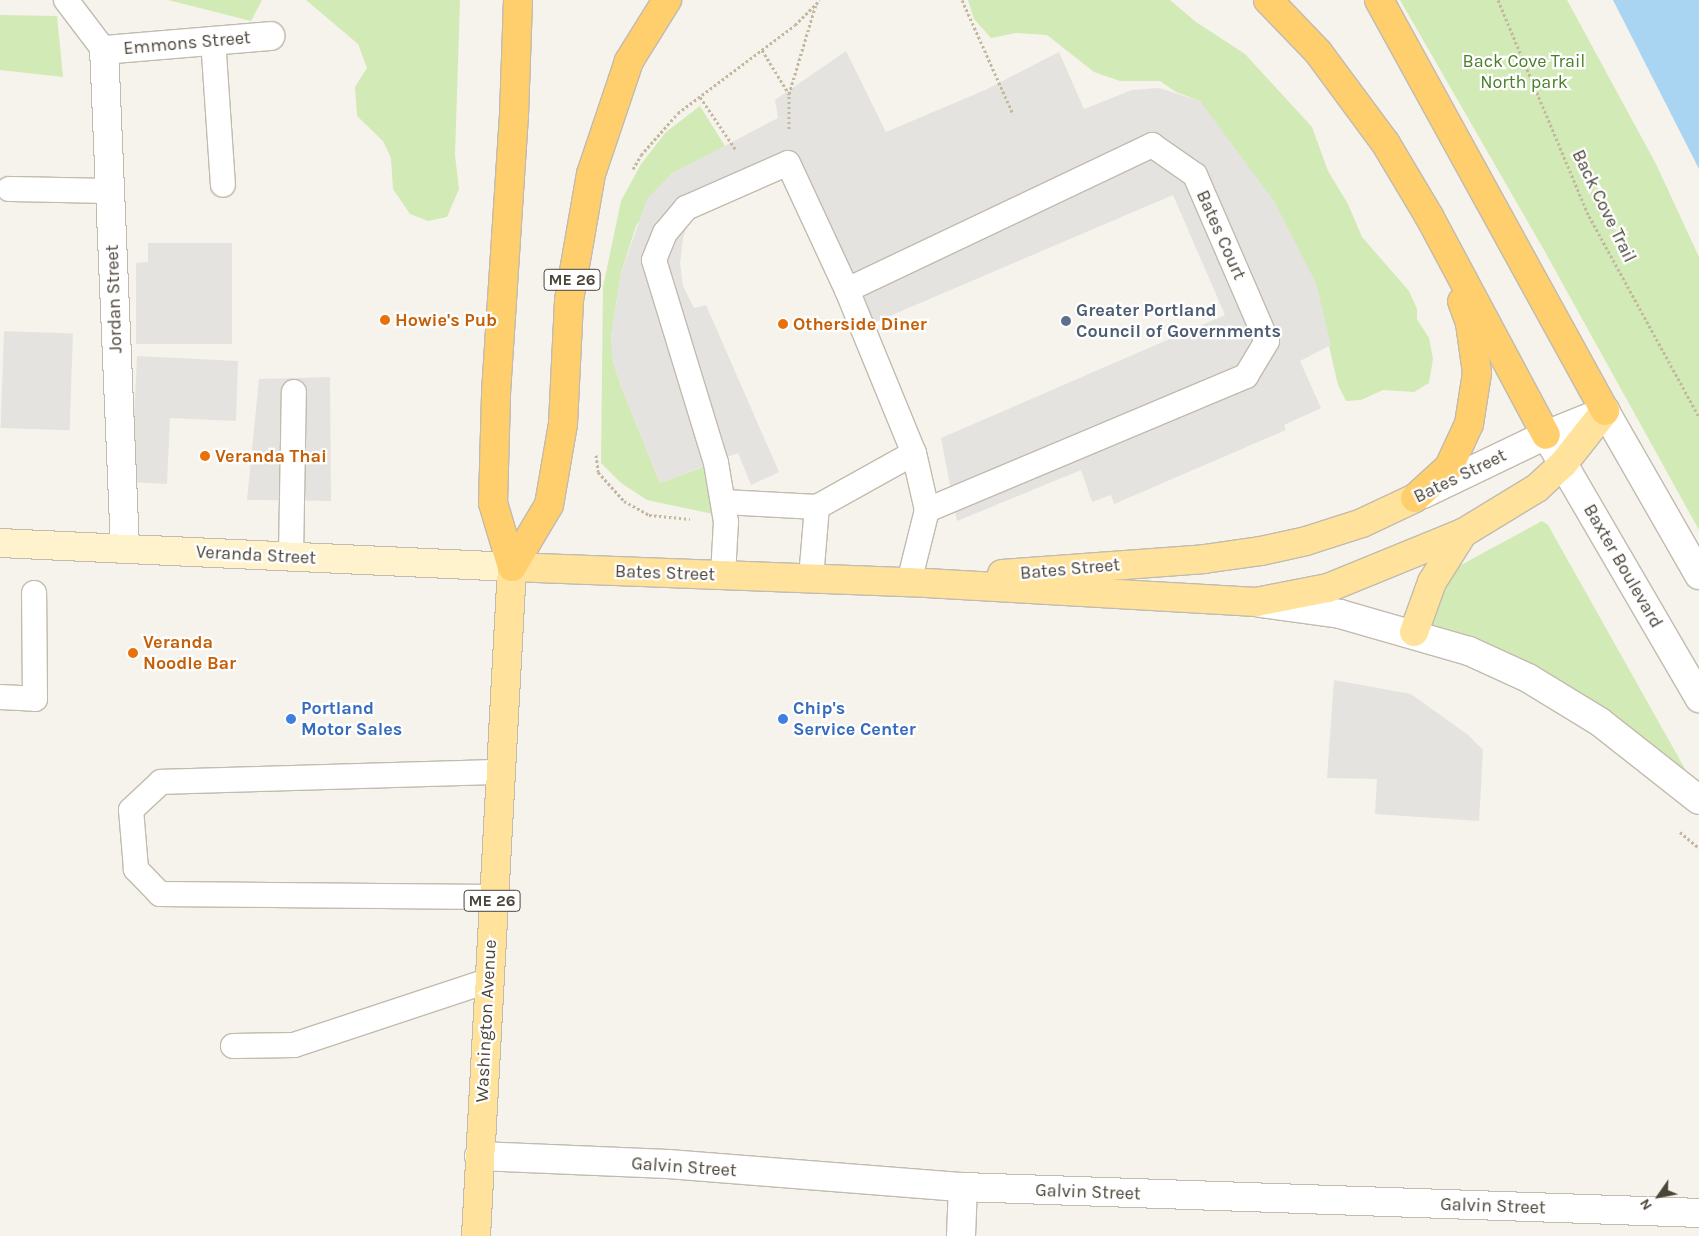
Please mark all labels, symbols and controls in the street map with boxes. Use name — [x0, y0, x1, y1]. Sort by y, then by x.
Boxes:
street label: Emmons Street — [122, 27, 252, 59]
park label: Back Cove Trail North park — [1463, 51, 1585, 94]
street label: Back Cove Trail — [1567, 146, 1641, 266]
street label: Bates Court — [1192, 187, 1250, 283]
street label: Jordan Street — [101, 244, 127, 354]
road number: ME 26 — [543, 266, 601, 294]
place label: Greater Portland Council of Governments — [1076, 300, 1281, 342]
place label: Howie's Pub — [395, 309, 497, 331]
place label: Otherside Diner — [793, 313, 927, 335]
marker: Howie's Pub — [379, 314, 391, 326]
marker: Greater Portland Council of Governments — [1060, 315, 1072, 327]
marker: Otherside Diner — [777, 318, 789, 330]
street label: Bates Street — [1410, 444, 1510, 508]
place label: Veranda Thai — [215, 445, 327, 467]
marker: Veranda Thai — [199, 450, 211, 462]
street label: Baxter Boulevard — [1579, 500, 1667, 632]
street label: Veranda Street — [195, 541, 317, 569]
street label: Bates Street — [1019, 554, 1121, 584]
street label: Bates Street — [615, 560, 715, 586]
place label: Veranda Noodle Bar — [143, 632, 236, 674]
marker: Veranda Noodle Bar — [127, 647, 139, 659]
place label: Portland Motor Sales — [301, 698, 402, 741]
place label: Chip's Service Center — [793, 698, 916, 741]
marker: Portland Motor Sales — [285, 713, 297, 725]
marker: Chip's Service Center — [777, 713, 789, 725]
road number: ME 26 — [463, 888, 521, 914]
street label: Washington Avenue — [471, 939, 501, 1103]
street label: Galvin Street — [631, 1153, 737, 1181]
north arrow — [1634, 1171, 1684, 1221]
street label: Galvin Street — [1035, 1179, 1141, 1205]
street label: Galvin Street — [1440, 1193, 1546, 1219]
text: N — [1636, 1196, 1656, 1213]

